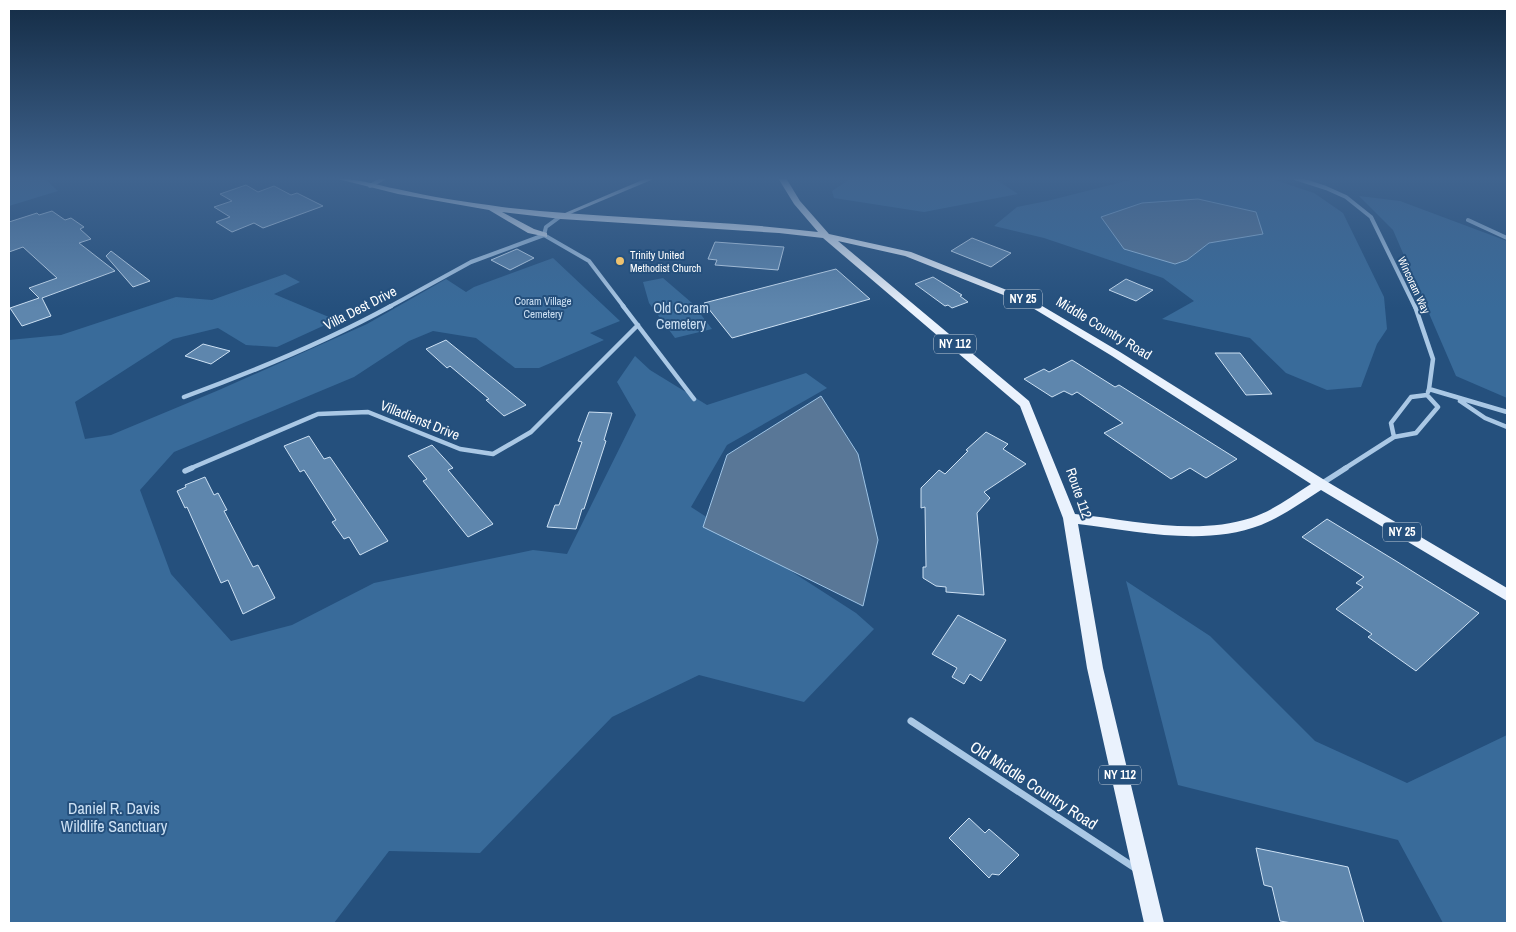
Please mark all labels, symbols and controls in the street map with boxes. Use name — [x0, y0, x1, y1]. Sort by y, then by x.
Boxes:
place label: Trinity United Methodist Church — [630, 248, 701, 275]
street label: Wincoram Way — [1395, 254, 1434, 316]
marker: Trinity United Methodist Church — [614, 255, 626, 267]
street label: Villa Dest Drive — [320, 282, 400, 334]
road number: NY 25 — [1004, 290, 1042, 308]
street label: Middle Country Road — [1053, 292, 1155, 364]
park label: Coram Village Cemetery — [515, 294, 572, 321]
park label: Old Coram Cemetery — [653, 299, 709, 333]
road number: NY 112 — [934, 334, 976, 354]
street label: Villadienst Drive — [378, 396, 462, 444]
street label: Route 112 — [1062, 465, 1096, 521]
road number: NY 25 — [1383, 522, 1421, 542]
street label: Old Middle Country Road — [966, 735, 1102, 835]
road number: NY 112 — [1099, 766, 1141, 784]
park label: Daniel R. Davis Wildlife Sanctuary — [61, 797, 168, 837]

